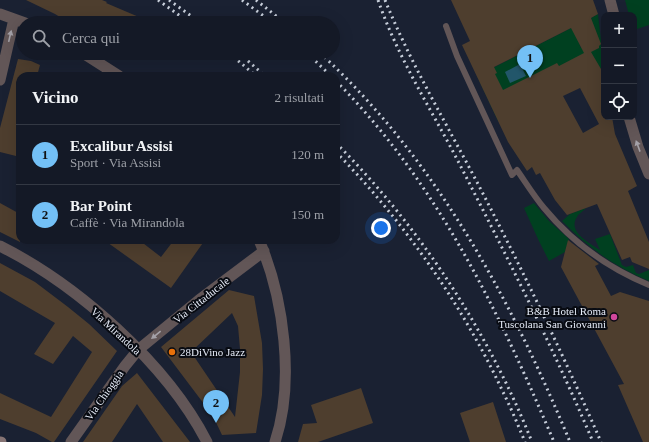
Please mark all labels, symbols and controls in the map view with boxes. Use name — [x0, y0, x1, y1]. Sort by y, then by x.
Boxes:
map controls — [601, 12, 637, 120]
button: + — [601, 12, 637, 48]
search box — [16, 16, 340, 60]
icon: search — [30, 27, 52, 49]
one-way arrow — [8, 30, 14, 42]
text: Cerca qui — [62, 30, 120, 46]
pin: 1 — [517, 45, 543, 78]
button: − — [601, 48, 637, 84]
button: locate — [601, 84, 637, 120]
text: Vicino — [32, 88, 79, 107]
text: 2 risultati — [275, 90, 324, 105]
text: Excalibur Assisi — [70, 138, 173, 154]
one-way arrow — [634, 139, 640, 151]
text: 1 — [42, 147, 48, 162]
text: 120 m — [291, 147, 324, 162]
text: Sport · Via Assisi — [70, 155, 161, 170]
text: Bar Point — [70, 198, 132, 214]
text: 2 — [42, 207, 48, 222]
text: 150 m — [291, 207, 324, 222]
text: Caffè · Via Mirandola — [70, 215, 185, 230]
your location — [371, 218, 391, 238]
street label: Via Cittaducale — [170, 274, 232, 326]
street label: Via Mirandola — [89, 305, 144, 357]
place label: B&B Hotel Roma Tuscolana San Giovanni — [498, 305, 606, 330]
marker: B&B Hotel Roma Tuscolana San Giovanni — [609, 312, 619, 322]
one-way arrow — [150, 331, 161, 339]
place label: 28DiVino Jazz — [180, 346, 245, 358]
marker: 28DiVino Jazz — [167, 347, 177, 357]
street label: Via Chioggia — [82, 368, 126, 422]
pin: 2 — [203, 390, 229, 423]

